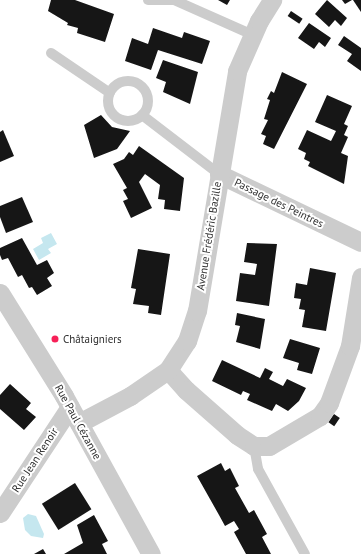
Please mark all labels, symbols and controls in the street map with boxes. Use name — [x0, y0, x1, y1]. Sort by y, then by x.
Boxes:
street label: Passage des Peintres — [232, 176, 326, 230]
street label: Avenue Frédéric Bazille — [194, 181, 224, 291]
place label: Châtaigniers — [63, 332, 122, 346]
marker: Châtaigniers — [50, 334, 60, 344]
street label: Rue Paul Cézanne — [52, 382, 104, 462]
street label: Rue Jean Renoir — [9, 425, 61, 495]

